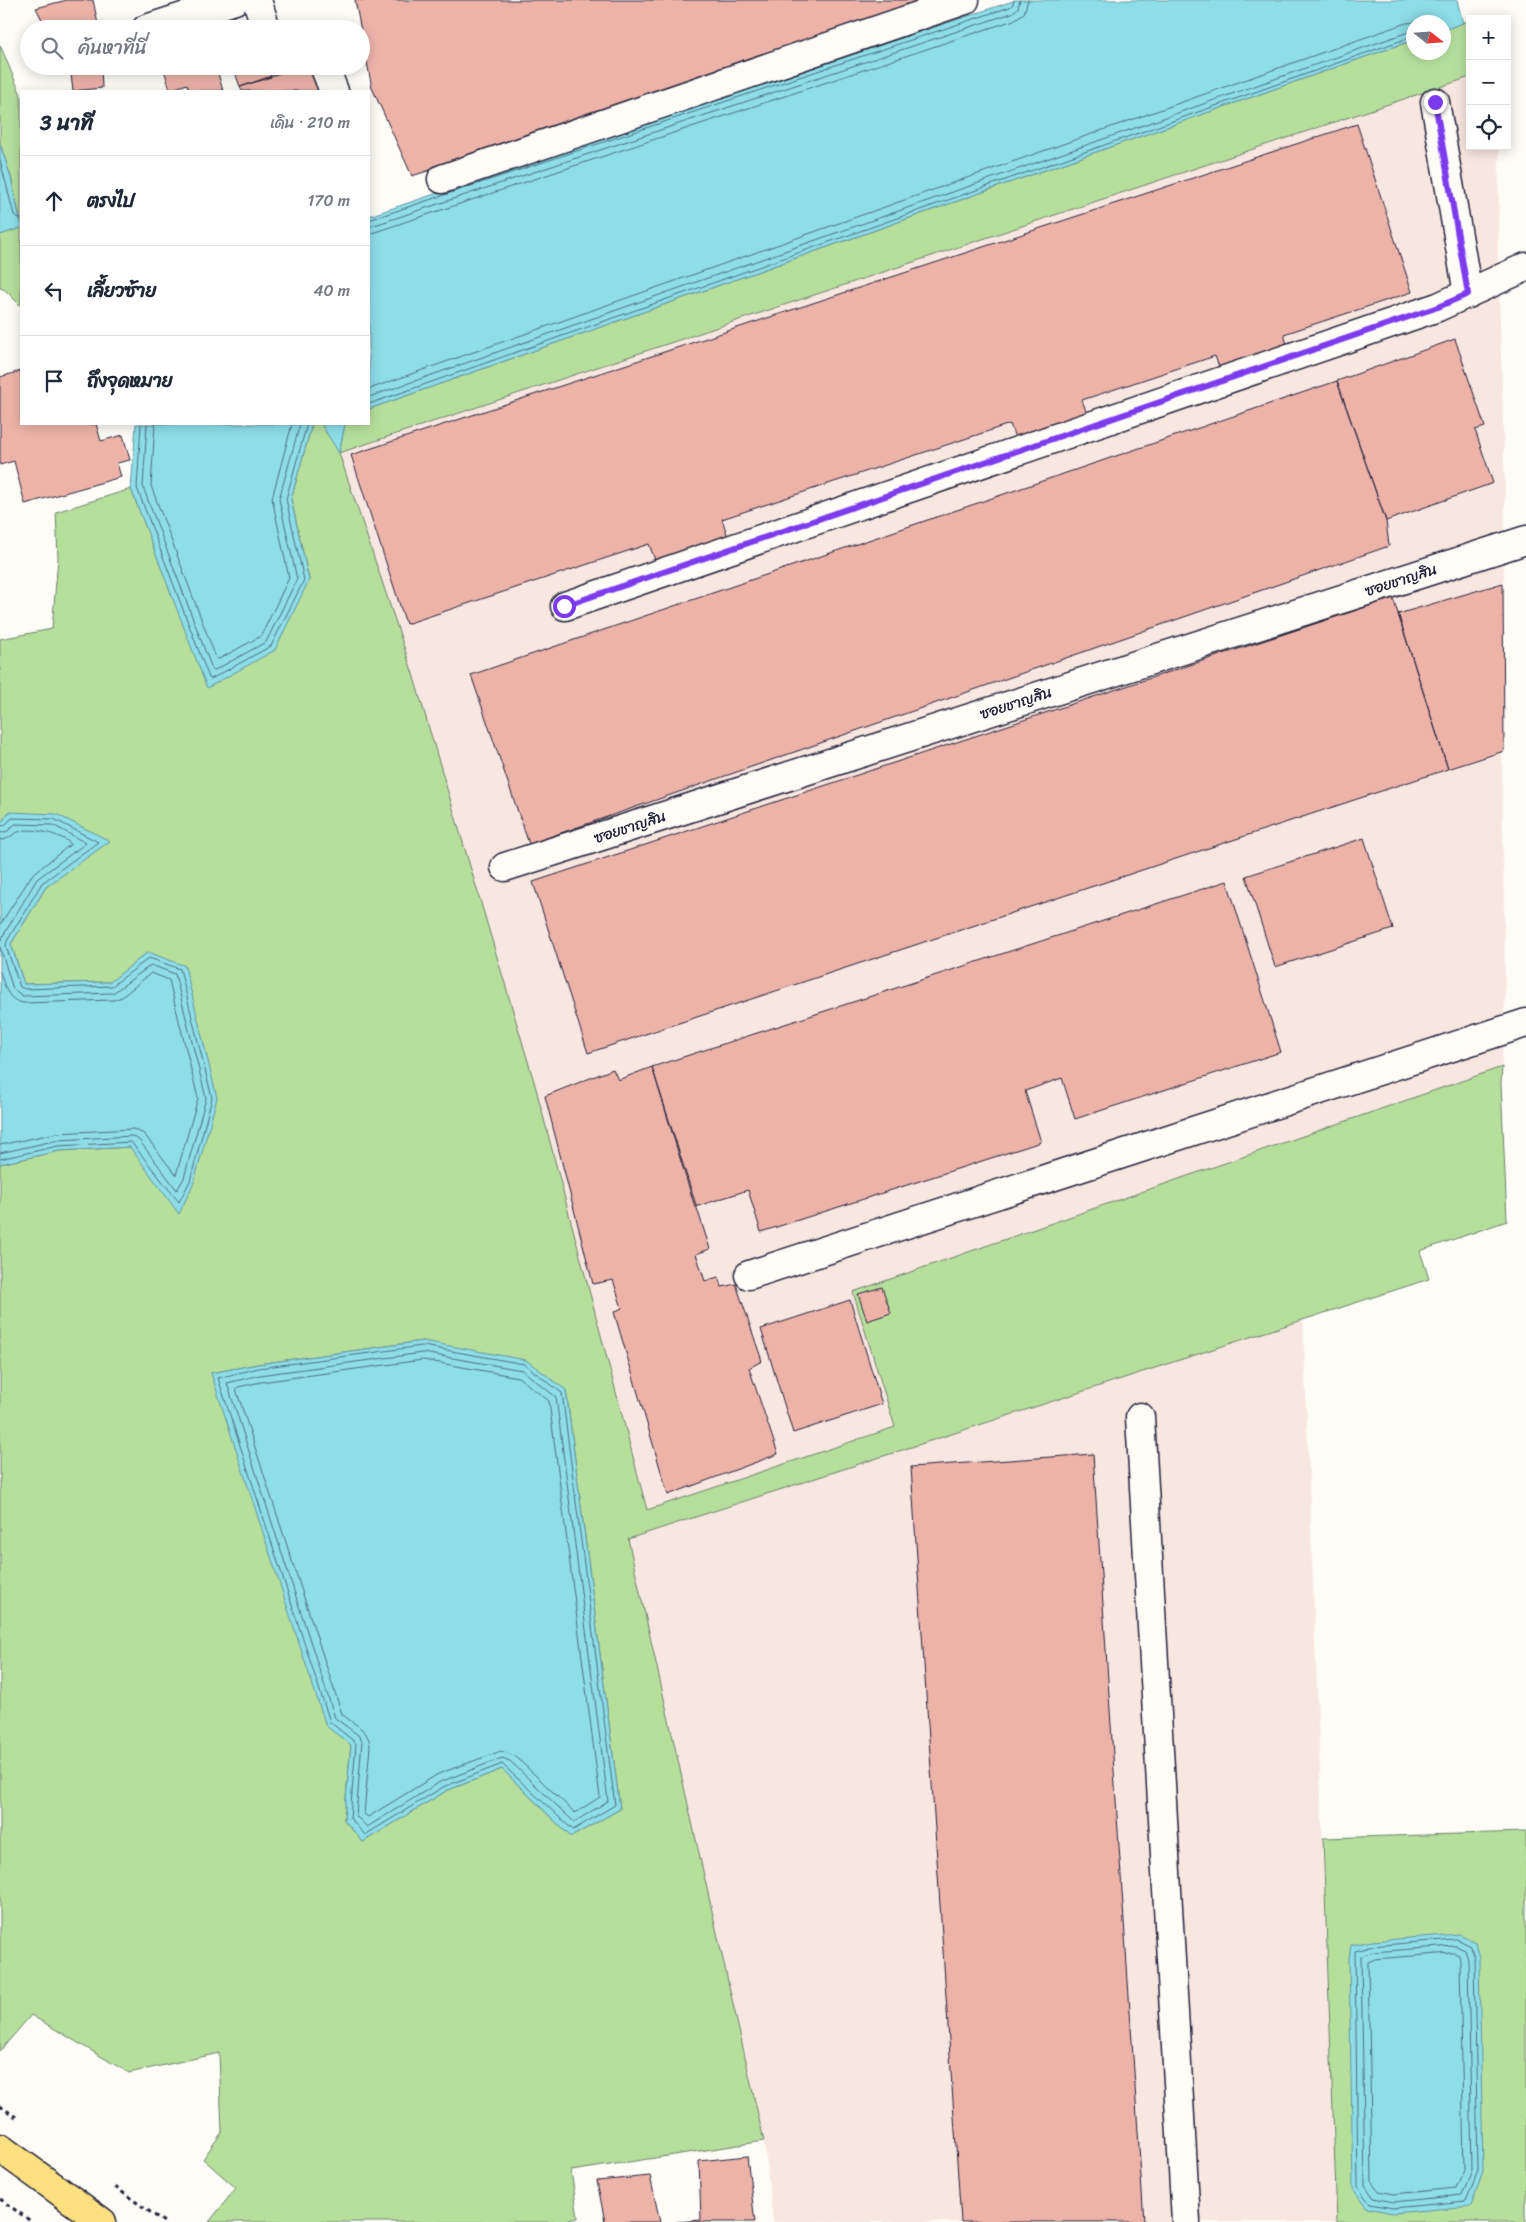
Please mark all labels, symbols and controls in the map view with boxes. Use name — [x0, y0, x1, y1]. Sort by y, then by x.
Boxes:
north arrow — [1406, 15, 1451, 60]
map controls — [1466, 15, 1511, 150]
button: + — [1466, 15, 1511, 60]
search box — [20, 20, 370, 75]
text: ค้นหาที่นี่ — [78, 31, 147, 64]
icon: search — [38, 34, 66, 62]
button: − — [1466, 60, 1511, 105]
route end — [1424, 91, 1447, 114]
text: 3 นาที — [40, 104, 93, 142]
button: locate — [1466, 105, 1511, 150]
text: เดิน · 210 m — [270, 108, 350, 137]
text: ตรงไป — [87, 184, 135, 217]
text: 170 m — [307, 186, 350, 215]
icon: ahead — [40, 187, 68, 215]
text: เลี้ยวซ้าย — [87, 274, 156, 307]
text: 40 m — [313, 276, 350, 305]
icon: left — [40, 277, 68, 305]
text: ถึงจุดหมาย — [87, 364, 173, 397]
icon: arrive — [40, 367, 68, 395]
street label: ซอยชาญสิน — [1362, 556, 1440, 604]
route start — [553, 595, 576, 618]
street label: ซอยชาญสิน — [977, 679, 1055, 727]
street label: ซอยชาญสิน — [591, 803, 669, 851]

